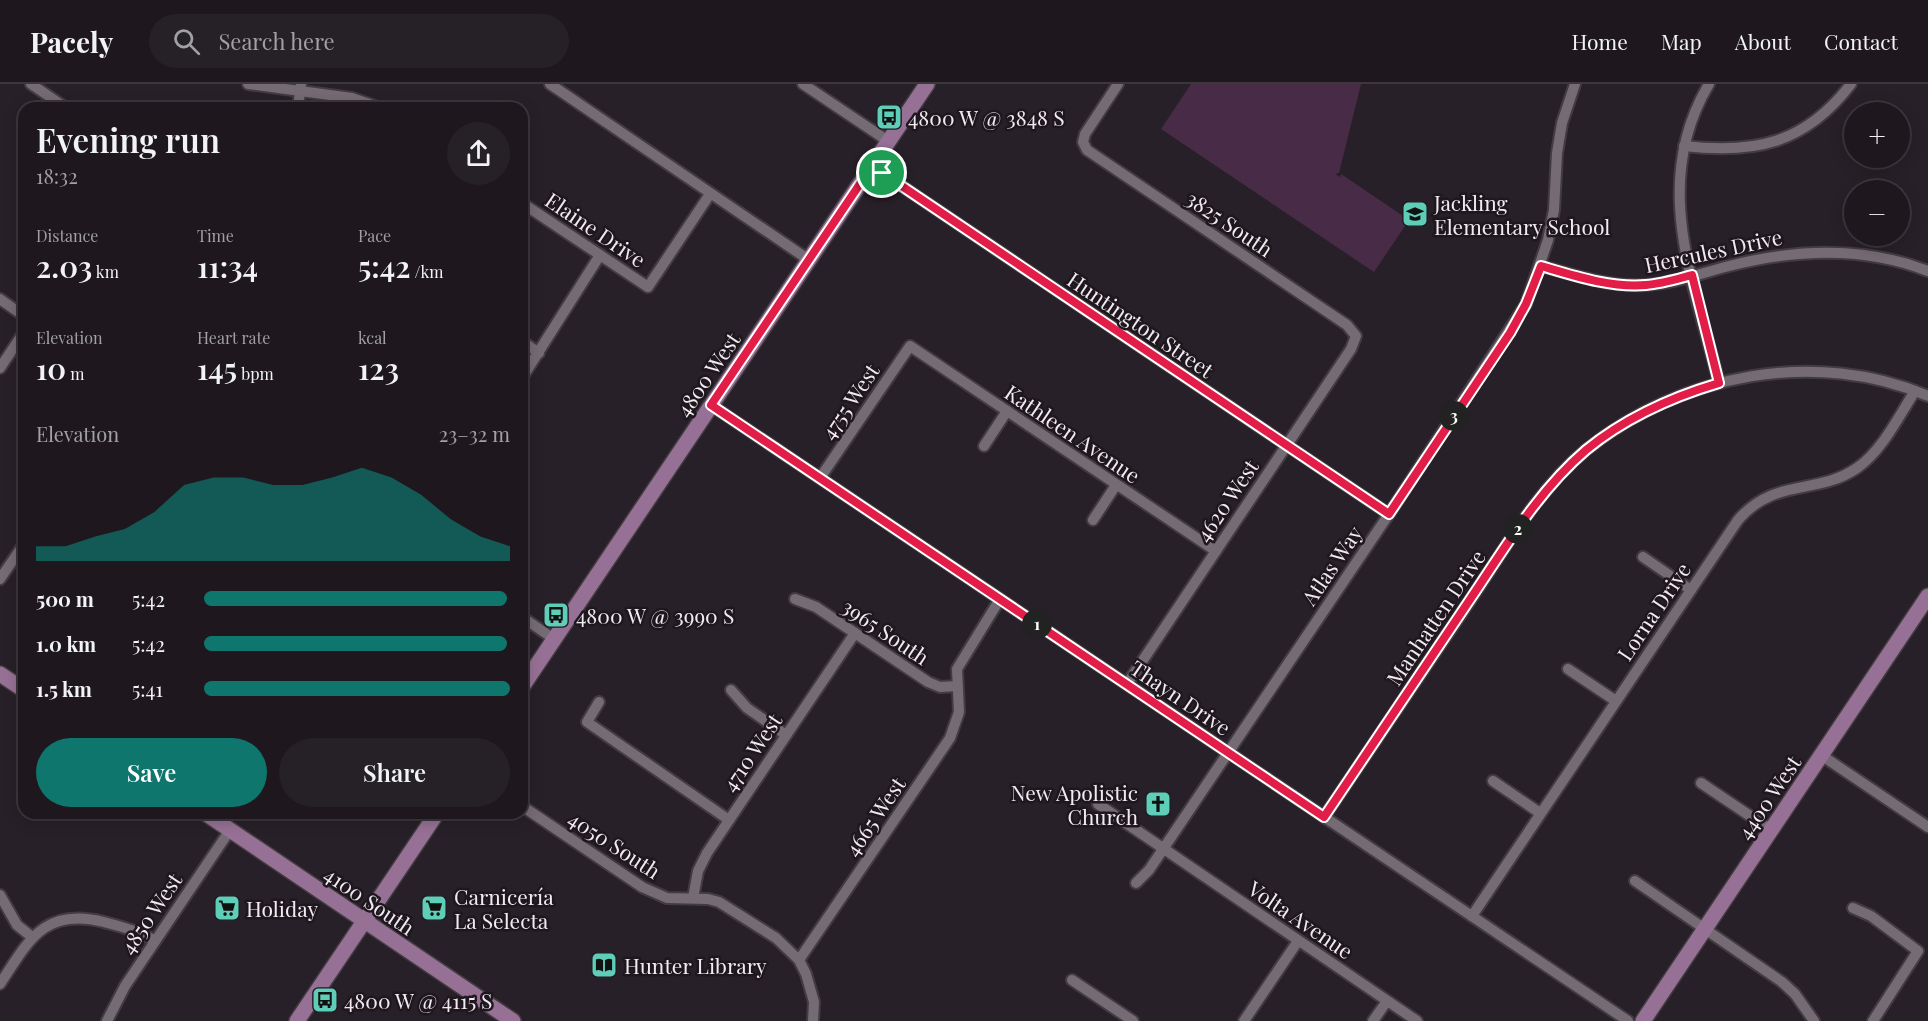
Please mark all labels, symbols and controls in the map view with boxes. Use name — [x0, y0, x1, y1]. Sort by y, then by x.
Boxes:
search box — [149, 14, 569, 68]
text: Pacely — [30, 23, 113, 60]
icon: search — [170, 25, 203, 58]
text: Search here — [218, 26, 335, 56]
text: Home — [1572, 27, 1628, 55]
text: Map — [1661, 27, 1702, 55]
text: About — [1735, 27, 1791, 55]
text: Contact — [1824, 27, 1898, 55]
bus stop icon: 4800 W @ 3848 S — [874, 102, 904, 132]
map controls — [1844, 102, 1910, 246]
button: + — [1844, 102, 1910, 168]
place label: 4800 W @ 3848 S — [908, 103, 1065, 131]
text: Evening run — [36, 117, 220, 161]
button: share — [447, 122, 510, 185]
pin — [856, 147, 907, 198]
icon: arrive — [865, 156, 898, 189]
text: 18:32 — [36, 162, 78, 189]
button: − — [1844, 180, 1910, 246]
street label: 3825 South — [1181, 184, 1279, 263]
street label: Elaine Drive — [540, 185, 652, 273]
place label: Jackling Elementary School — [1433, 188, 1610, 240]
school or university icon: Jackling Elementary School — [1400, 199, 1430, 229]
street label: Hercules Drive — [1642, 222, 1784, 278]
text: Distance — [36, 225, 98, 246]
text: Time — [197, 225, 234, 246]
text: Pace — [358, 225, 391, 246]
text: 2.03 — [36, 246, 92, 286]
text: 11:34 — [197, 246, 258, 286]
text: 5:42 — [358, 246, 411, 286]
text: km — [92, 261, 119, 282]
text: /km — [411, 261, 444, 282]
street label: Huntington Street — [1062, 265, 1220, 384]
street label: 4800 West — [669, 326, 746, 422]
text: Elevation — [36, 327, 103, 348]
text: Heart rate — [197, 327, 270, 348]
text: kcal — [358, 327, 387, 348]
text: 10 — [36, 348, 66, 388]
text: 145 — [197, 348, 237, 388]
text: 123 — [358, 348, 399, 388]
street label: 4755 West — [814, 357, 885, 444]
text: m — [66, 363, 84, 384]
text: bpm — [237, 363, 274, 384]
street label: Kathleen Avenue — [1000, 377, 1146, 489]
pin: 3 — [1439, 401, 1469, 431]
text: 3 — [1450, 405, 1458, 426]
text: Elevation — [36, 420, 119, 447]
text: 23–32 m — [439, 420, 510, 447]
street label: 4620 West — [1188, 453, 1264, 547]
pin: 2 — [1503, 514, 1533, 544]
text: 2 — [1514, 518, 1522, 539]
street label: Atlas Way — [1294, 520, 1368, 611]
street label: Manhatten Drive — [1379, 544, 1491, 690]
street label: Lorna Drive — [1610, 557, 1696, 665]
text: 500 m — [36, 585, 94, 612]
text: 5:42 — [132, 585, 165, 612]
street label: 3965 South — [837, 592, 936, 671]
bus stop icon: 4800 W @ 3990 S — [541, 600, 571, 630]
place label: 4800 W @ 3990 S — [576, 601, 734, 629]
pin: 1 — [1022, 609, 1052, 639]
text: 1 — [1034, 613, 1040, 634]
text: 1.0 km — [36, 630, 96, 657]
text: 5:42 — [132, 630, 165, 657]
street label: Thayn Drive — [1125, 653, 1237, 741]
text: 1.5 km — [36, 675, 92, 702]
text: 5:41 — [132, 675, 163, 702]
street label: 4710 West — [715, 707, 788, 797]
button: Save — [36, 738, 267, 807]
button: Share — [279, 738, 510, 807]
street label: 4400 West — [1730, 749, 1807, 844]
street label: 4665 West — [837, 770, 911, 861]
place label: New Apolistic Church — [1011, 778, 1139, 830]
church icon: New Apolistic Church — [1143, 789, 1173, 819]
street label: 4050 South — [564, 804, 667, 885]
street label: 4100 South — [319, 859, 421, 941]
street label: 4850 West — [113, 867, 188, 959]
street label: Volta Avenue — [1242, 873, 1359, 964]
place label: Carnicería La Selecta — [454, 882, 554, 934]
supermarket icon: Holiday — [212, 893, 242, 923]
supermarket icon: Carnicería La Selecta — [419, 893, 449, 923]
place label: Holiday — [246, 894, 319, 922]
library icon: Hunter Library — [589, 950, 619, 980]
place label: Hunter Library — [624, 951, 767, 979]
bus stop icon: 4800 W @ 4115 S — [310, 985, 340, 1015]
place label: 4800 W @ 4115 S — [344, 986, 492, 1014]

